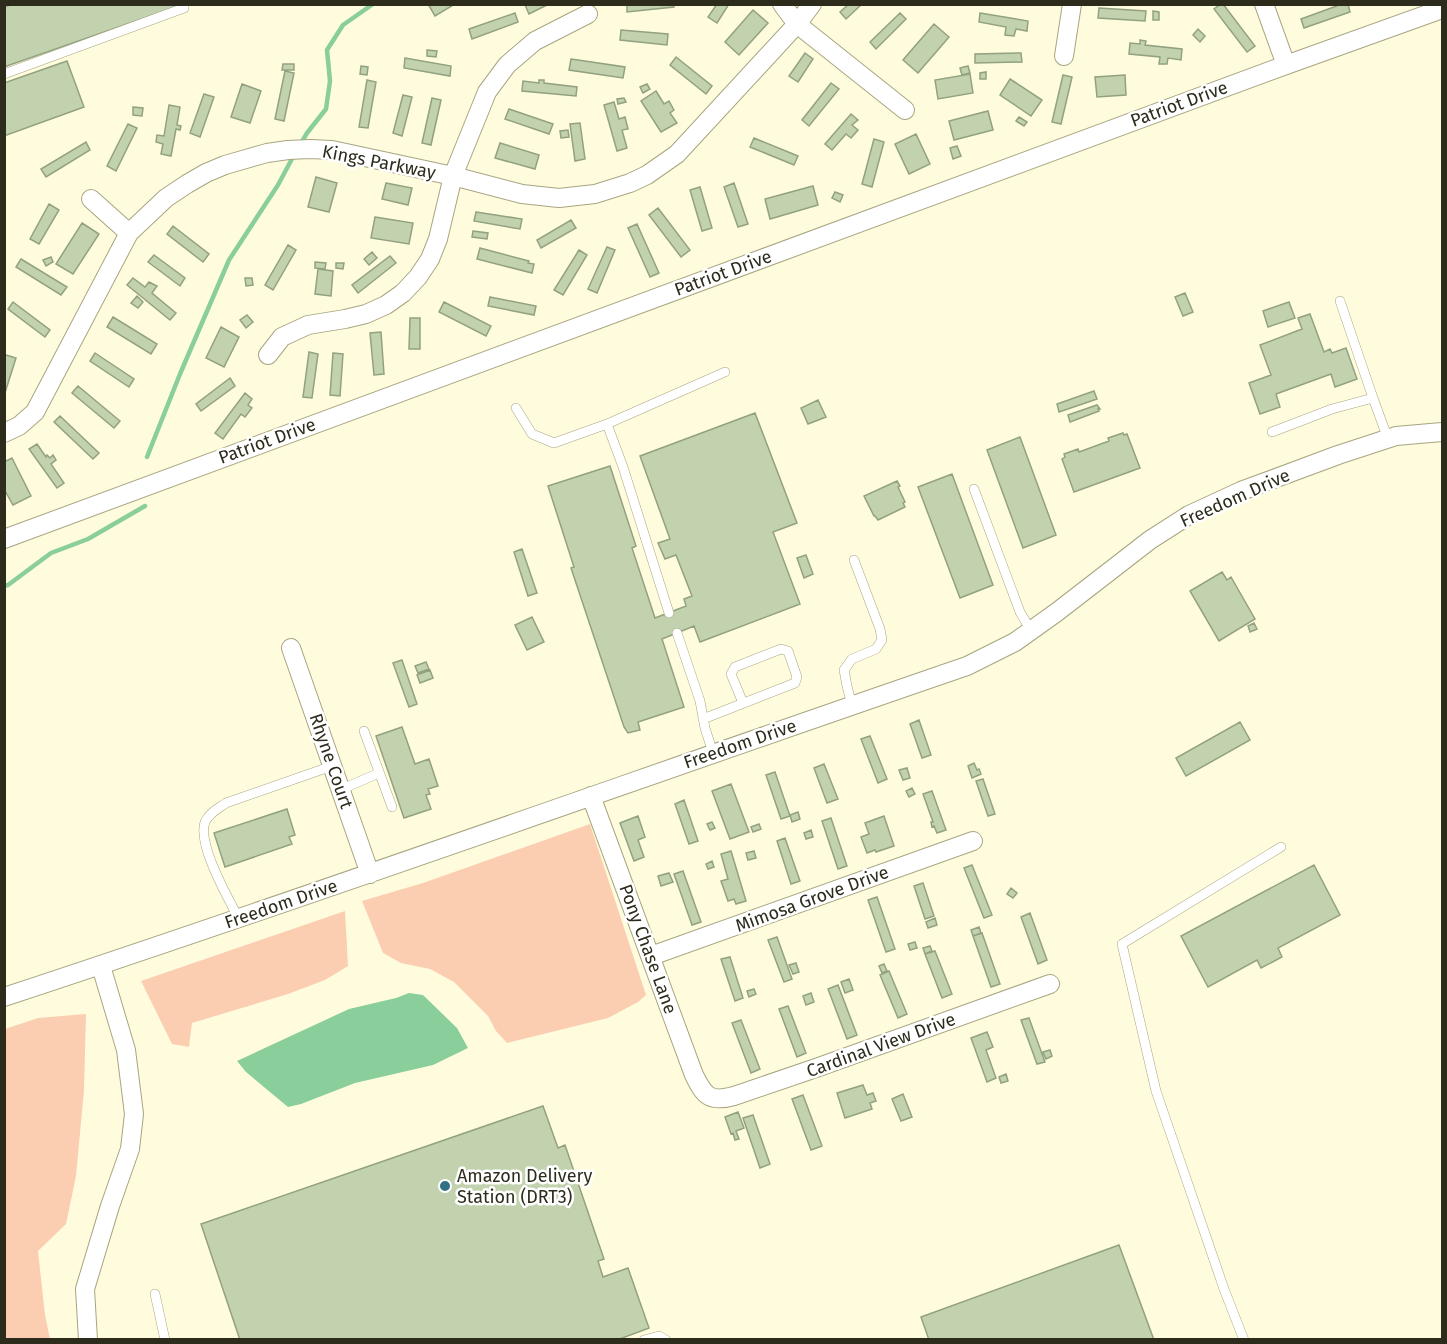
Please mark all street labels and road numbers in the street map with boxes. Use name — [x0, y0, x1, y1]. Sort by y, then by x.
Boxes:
street label: Patriot Drive — [1127, 76, 1231, 132]
street label: Kings Parkway — [320, 140, 438, 184]
street label: Patriot Drive — [671, 245, 775, 301]
street label: Patriot Drive — [215, 413, 319, 469]
street label: Freedom Drive — [1177, 464, 1293, 532]
street label: Rhyne Court — [304, 710, 358, 812]
street label: Freedom Drive — [681, 714, 799, 774]
street label: Mimosa Grove Drive — [732, 861, 892, 937]
street label: Freedom Drive — [222, 874, 340, 934]
street label: Pony Chase Lane — [614, 881, 682, 1017]
street label: Cardinal View Drive — [804, 1008, 958, 1082]

